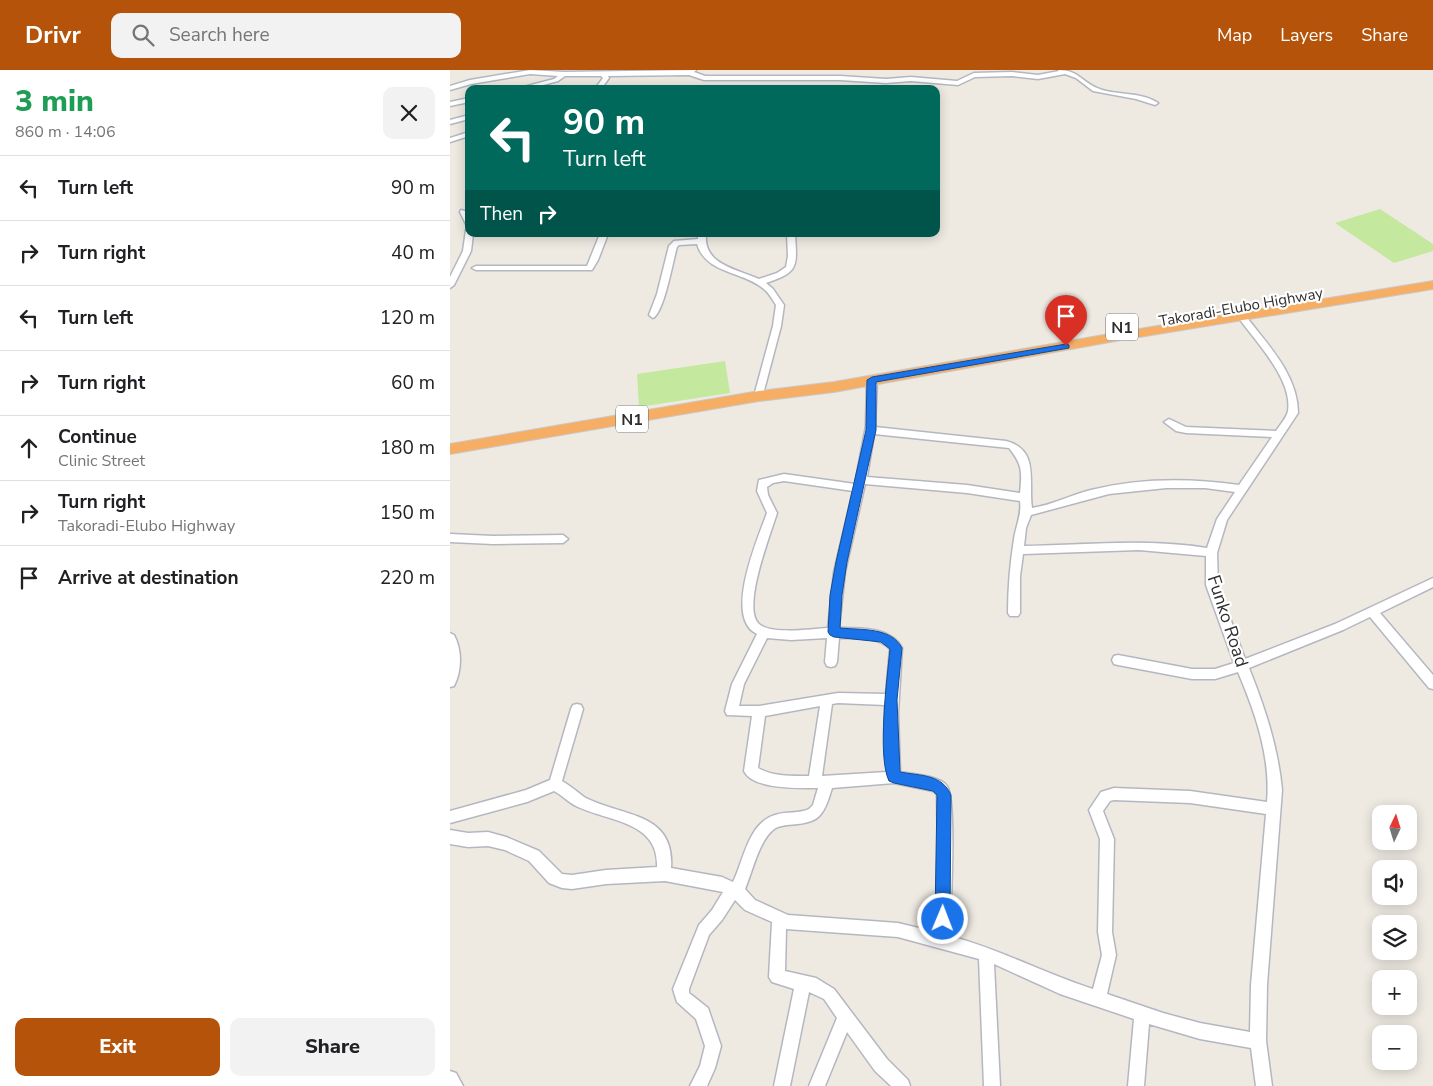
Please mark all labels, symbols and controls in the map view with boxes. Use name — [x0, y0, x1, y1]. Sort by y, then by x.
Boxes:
search box — [111, 13, 461, 58]
text: Drivr — [25, 19, 81, 51]
icon: search — [129, 21, 157, 49]
text: Search here — [169, 22, 270, 48]
text: Map — [1217, 23, 1252, 47]
text: Layers — [1280, 23, 1333, 47]
text: Share — [1361, 23, 1408, 47]
text: 3 min — [15, 81, 94, 122]
button: close — [383, 87, 435, 139]
text: 90 m — [563, 99, 645, 146]
icon: left — [480, 105, 545, 170]
text: 860 m · 14:06 — [15, 121, 116, 143]
text: Turn left — [563, 144, 646, 174]
icon: left — [15, 174, 43, 202]
text: Turn left — [58, 175, 133, 201]
text: 90 m — [391, 175, 435, 201]
icon: right — [533, 200, 561, 228]
text: Then — [480, 201, 523, 227]
icon: right — [15, 239, 43, 267]
text: Turn right — [58, 240, 145, 266]
text: 40 m — [391, 240, 435, 266]
street label: Takoradi-Elubo Highway — [1158, 283, 1325, 331]
pin — [1045, 295, 1087, 346]
icon: arrive — [1052, 302, 1080, 330]
icon: left — [15, 304, 43, 332]
text: Turn left — [58, 305, 133, 331]
text: 120 m — [380, 305, 435, 331]
road number: N1 — [1106, 313, 1138, 340]
icon: right — [15, 369, 43, 397]
text: Turn right — [58, 370, 145, 396]
text: 60 m — [391, 370, 435, 396]
road number: N1 — [616, 406, 648, 432]
text: Continue — [58, 424, 137, 450]
icon: ahead — [15, 434, 43, 462]
text: 180 m — [380, 435, 435, 461]
text: Clinic Street — [58, 450, 145, 472]
text: Turn right — [58, 489, 145, 515]
icon: right — [15, 499, 43, 527]
text: 150 m — [380, 500, 435, 526]
text: Takoradi-Elubo Highway — [58, 515, 235, 537]
icon: arrive — [15, 564, 43, 592]
text: Arrive at destination — [58, 565, 239, 591]
text: 220 m — [380, 565, 435, 591]
street label: Funko Road — [1202, 572, 1254, 670]
north arrow — [1372, 805, 1418, 850]
map controls — [1372, 805, 1417, 1070]
button: sound — [1372, 860, 1417, 905]
position arrow — [916, 892, 968, 944]
button: layers — [1372, 915, 1417, 960]
button: + — [1372, 970, 1417, 1015]
button: Exit — [15, 1018, 220, 1076]
button: Share — [230, 1018, 435, 1076]
button: − — [1372, 1025, 1417, 1070]

